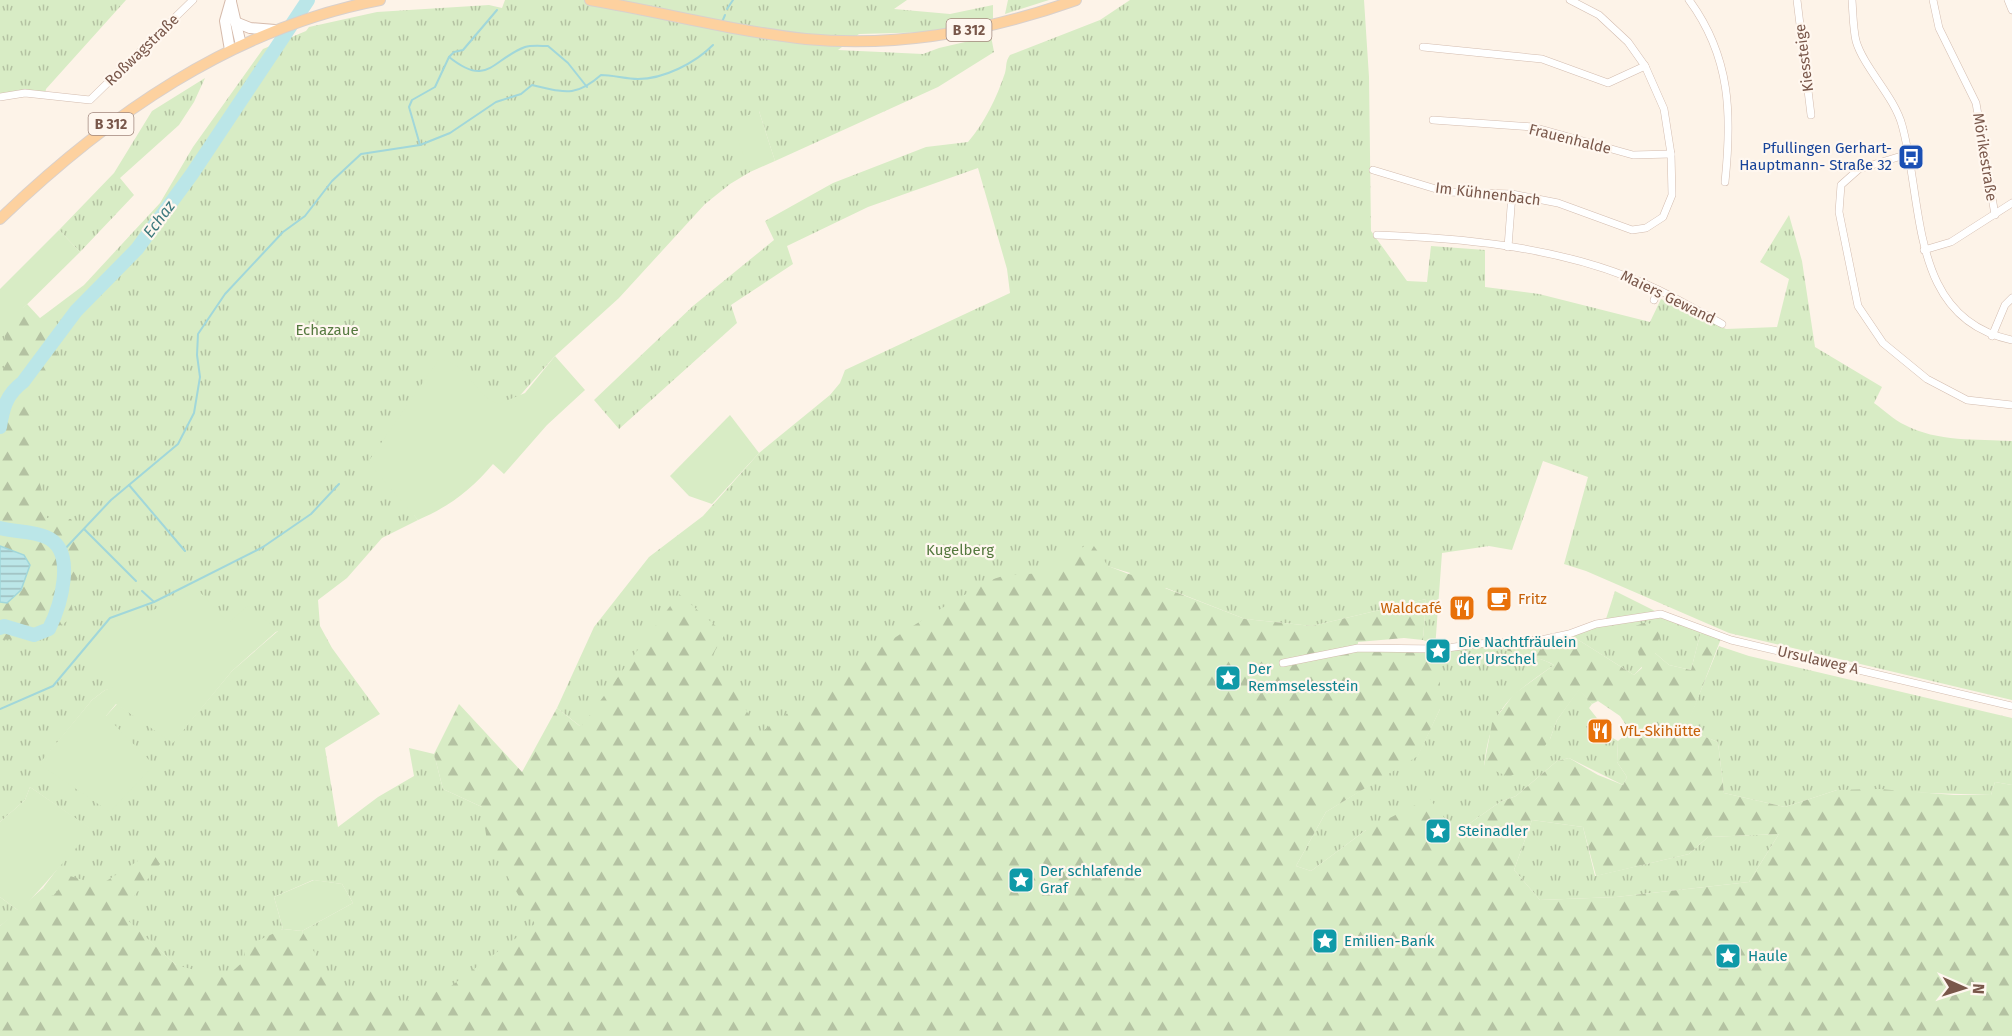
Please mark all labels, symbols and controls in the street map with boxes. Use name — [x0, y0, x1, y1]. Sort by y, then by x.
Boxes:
street label: Roßwagstraße — [101, 10, 183, 90]
road number: B 312 — [946, 19, 992, 41]
street label: Kiessteige — [1791, 23, 1817, 93]
street label: Mörikestraße — [1969, 112, 2001, 202]
road number: B 312 — [88, 113, 134, 135]
street label: Frauenhalde — [1527, 120, 1613, 158]
place label: Pfullingen Gerhart- Hauptmann- Straße 32 — [1739, 139, 1892, 174]
bus stop icon: Pfullingen Gerhart- Hauptmann- Straße 32 — [1896, 142, 1926, 172]
street label: Im Kühnenbach — [1434, 179, 1542, 209]
water label: Echaz — [139, 197, 179, 241]
street label: Maiers Gewand — [1618, 266, 1718, 328]
park label: Echazaue — [295, 321, 359, 339]
park label: Kugelberg — [926, 541, 994, 559]
cafe icon: Fritz — [1484, 584, 1514, 614]
place label: Fritz — [1518, 590, 1547, 608]
restaurant icon: Waldcafé — [1447, 593, 1477, 623]
place label: Waldcafé — [1381, 599, 1442, 617]
place label: Die Nachtfräulein der Urschel — [1458, 633, 1577, 668]
place icon: Die Nachtfräulein der Urschel — [1423, 636, 1453, 666]
street label: Ursulaweg A — [1776, 642, 1861, 678]
place label: Der Remmselesstein — [1248, 660, 1359, 695]
place icon: Der Remmselesstein — [1213, 663, 1243, 693]
restaurant icon: VfL-Skihütte — [1585, 716, 1615, 746]
place label: VfL-Skihütte — [1620, 722, 1701, 740]
place icon: Steinadler — [1423, 816, 1453, 846]
place label: Steinadler — [1458, 822, 1528, 840]
place label: Der schlafende Graf — [1040, 862, 1142, 897]
place icon: Der schlafende Graf — [1006, 865, 1036, 895]
place icon: Emilien-Bank — [1310, 926, 1340, 956]
place label: Emilien-Bank — [1344, 932, 1435, 950]
place icon: Haule — [1713, 941, 1743, 971]
place label: Haule — [1748, 947, 1788, 965]
north arrow — [1934, 958, 1994, 1018]
text: N — [1969, 983, 1988, 995]

